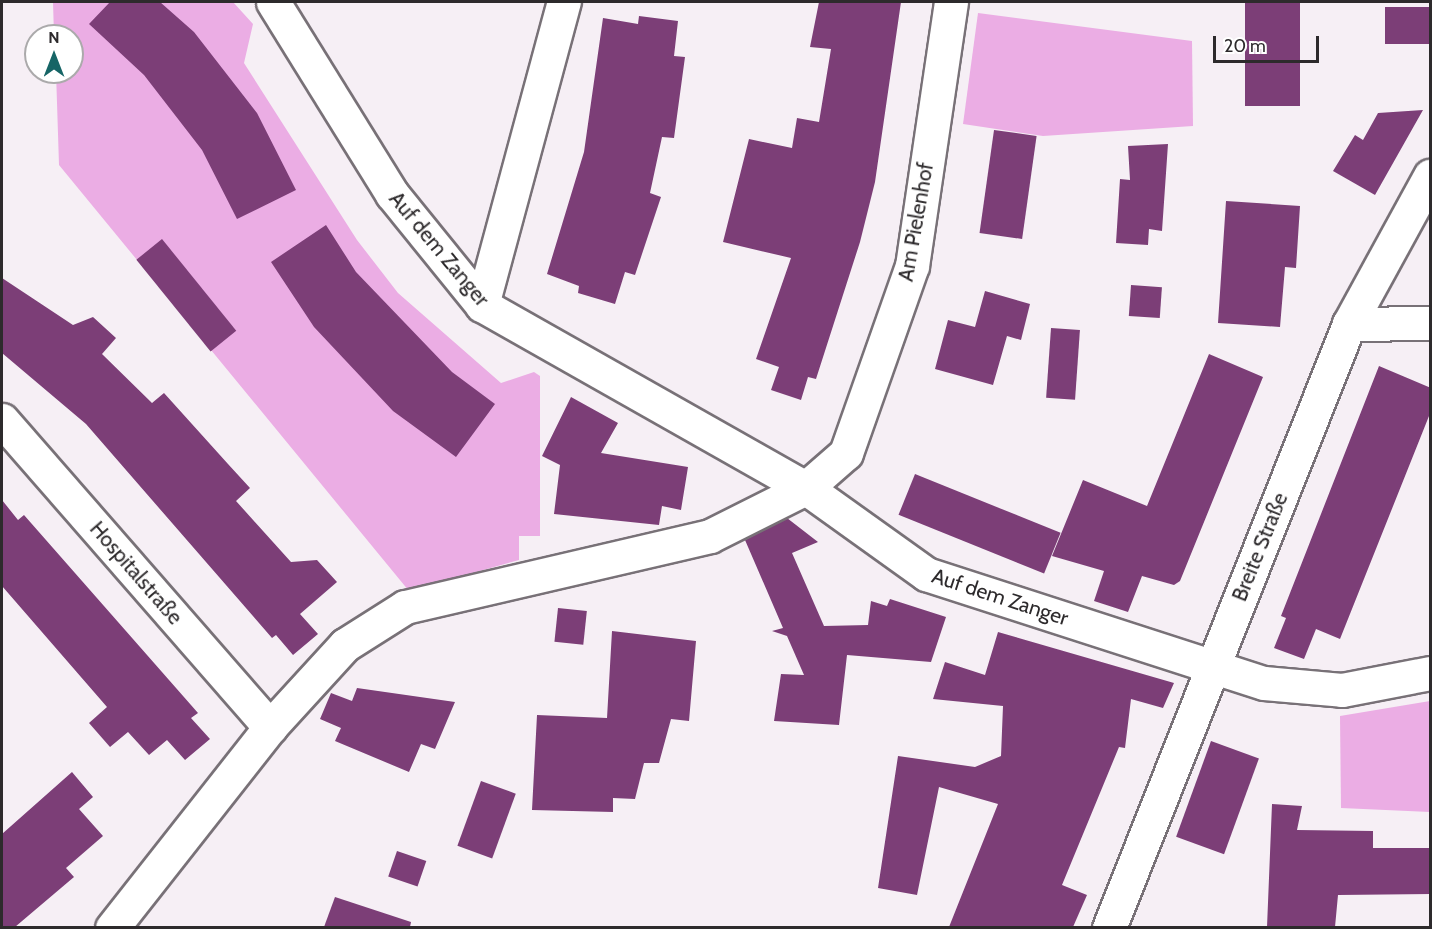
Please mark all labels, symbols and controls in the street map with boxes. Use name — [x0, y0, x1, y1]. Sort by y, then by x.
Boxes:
north arrow — [24, 24, 84, 84]
scale bar — [1216, 24, 1322, 62]
text: N — [48, 28, 60, 47]
text: 20 m — [1224, 35, 1266, 57]
street label: Am Pielenhof — [893, 161, 939, 283]
street label: Auf dem Zanger — [384, 187, 494, 311]
street label: Breite Straße — [1227, 489, 1293, 605]
street label: Hospitalstraße — [84, 516, 188, 630]
street label: Auf dem Zanger — [929, 563, 1071, 631]

